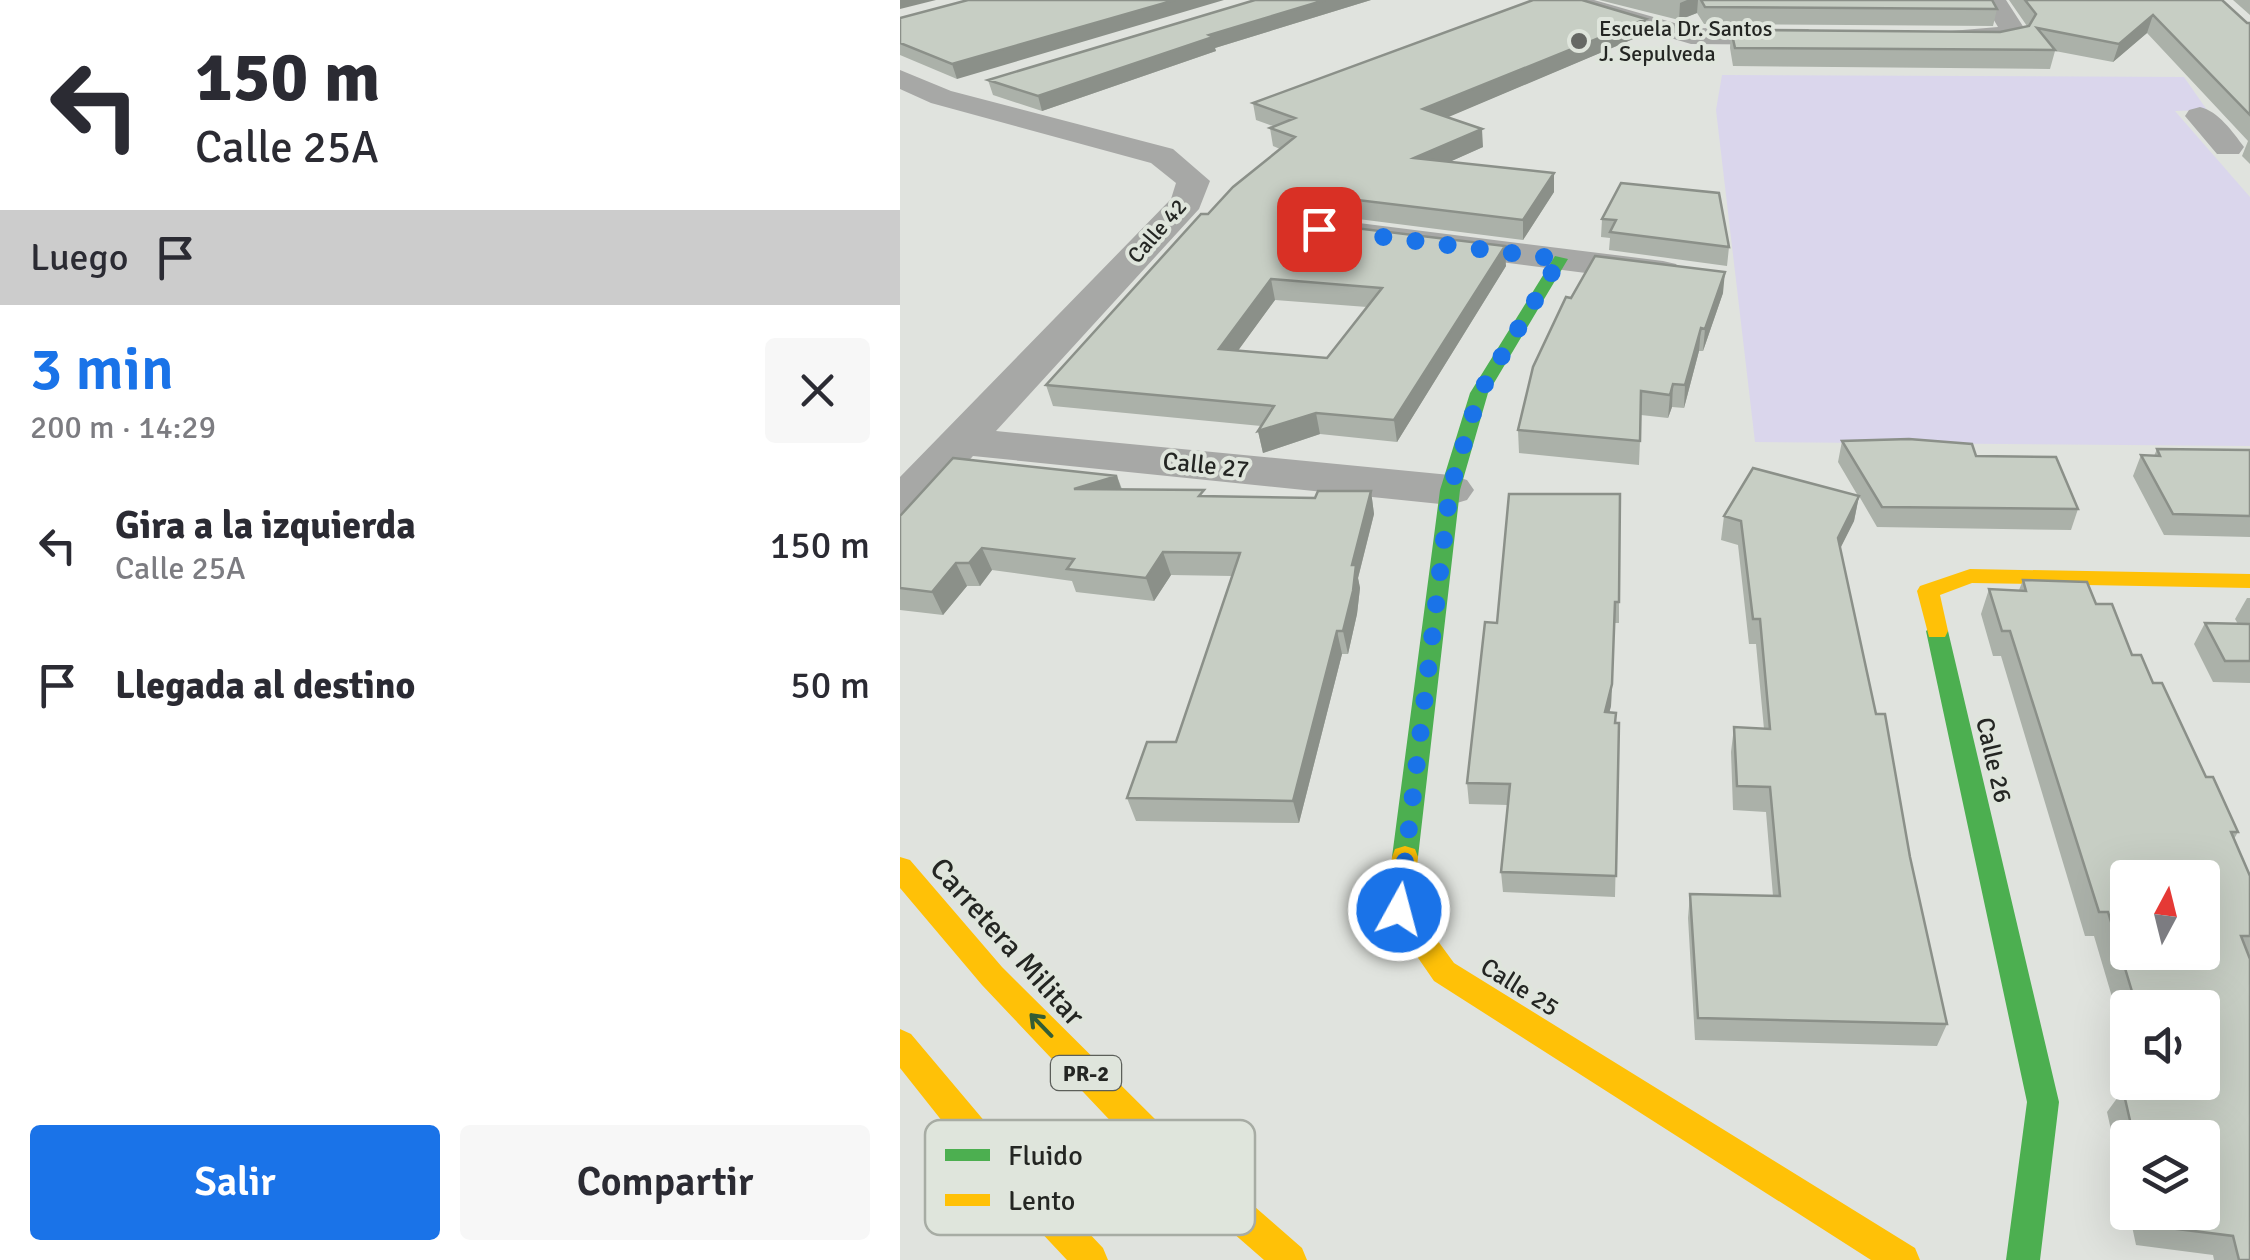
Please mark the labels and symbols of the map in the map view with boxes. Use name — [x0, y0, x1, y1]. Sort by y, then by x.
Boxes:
place label: Escuela Dr. Santos J. Sepulveda — [1599, 15, 1772, 67]
marker: Escuela Dr. Santos J. Sepulveda — [1568, 30, 1590, 52]
pin — [1277, 187, 1362, 272]
street label: Calle 42 — [1122, 193, 1192, 269]
street label: Calle 27 — [1161, 445, 1251, 485]
street label: Calle 26 — [1969, 714, 2019, 806]
street label: Carretera Militar — [922, 850, 1092, 1034]
position arrow — [1347, 858, 1451, 962]
north arrow — [2110, 860, 2220, 970]
street label: Calle 25 — [1475, 951, 1565, 1023]
one-way arrow — [1029, 1014, 1053, 1038]
road number: PR-2 — [1051, 1056, 1121, 1090]
legend — [925, 1120, 1255, 1235]
text: Fluido — [1008, 1139, 1083, 1173]
text: Lento — [1008, 1184, 1075, 1218]

